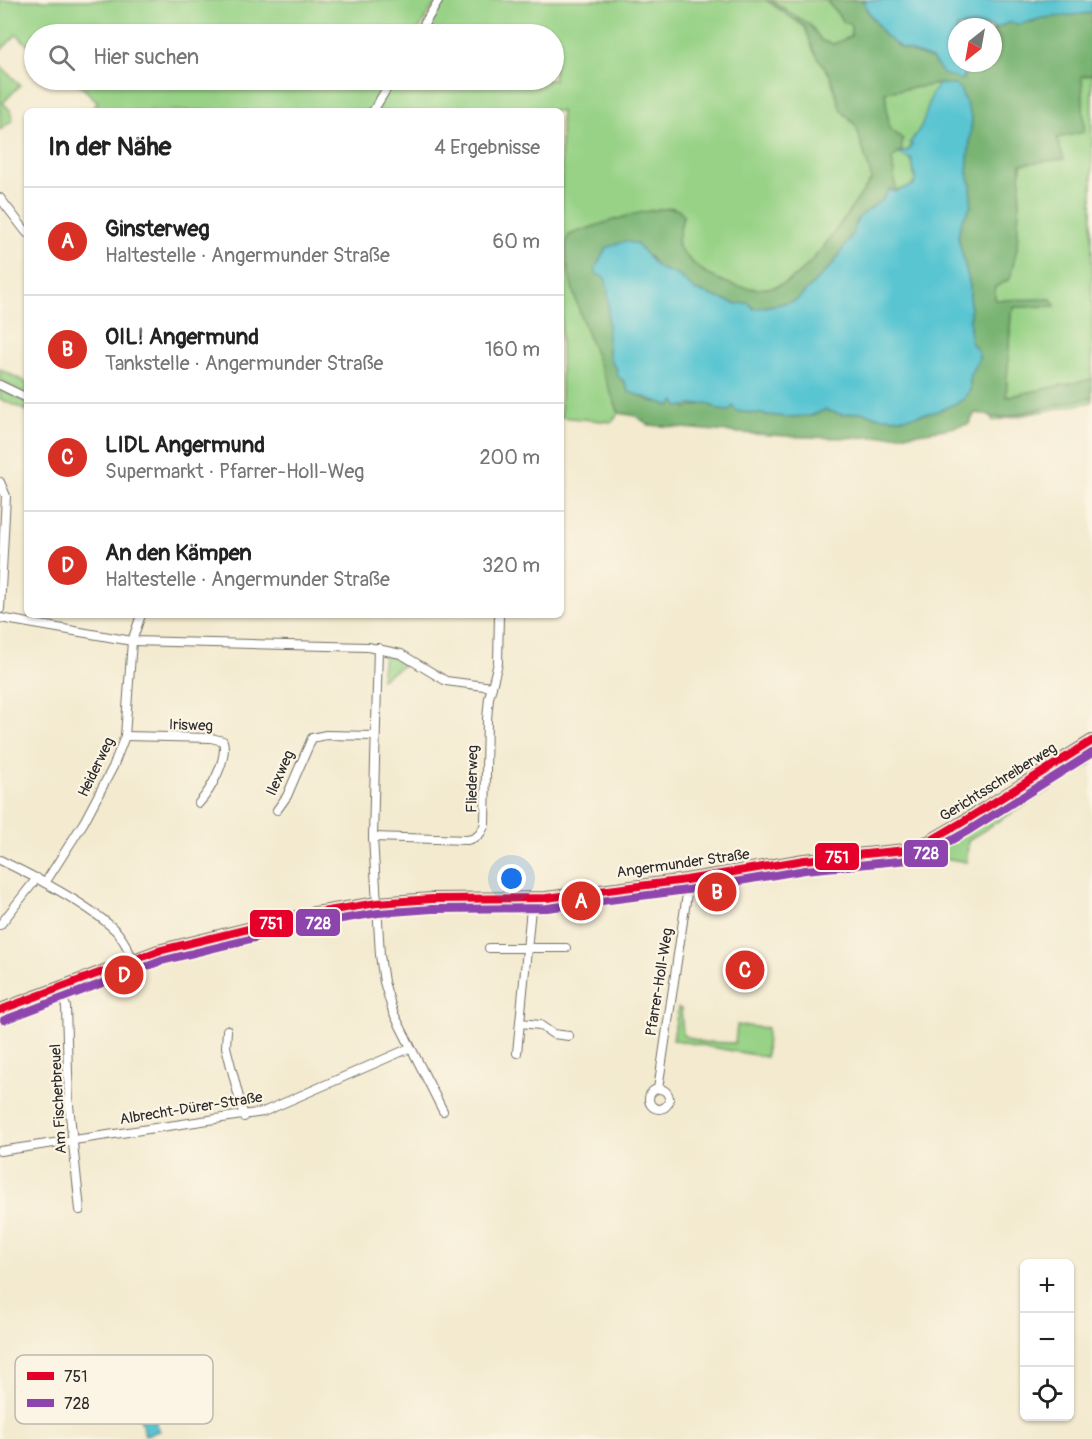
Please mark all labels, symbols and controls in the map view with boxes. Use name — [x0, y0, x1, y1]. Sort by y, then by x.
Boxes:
north arrow — [948, 18, 1002, 72]
search box — [24, 24, 564, 90]
icon: search — [45, 41, 78, 74]
text: Hier suchen — [93, 43, 199, 71]
text: In der Nähe — [48, 131, 171, 163]
text: 4 Ergebnisse — [434, 135, 540, 160]
text: Ginsterweg — [105, 215, 209, 243]
text: A — [61, 229, 74, 254]
text: 60 m — [493, 229, 540, 254]
text: Haltestelle · Angermunder Straße — [105, 243, 390, 268]
text: OIL! Angermund — [105, 323, 259, 351]
text: B — [62, 337, 73, 362]
text: 160 m — [485, 337, 540, 362]
text: Tankstelle · Angermunder Straße — [105, 351, 383, 376]
text: LIDL Angermund — [105, 431, 265, 459]
text: C — [61, 445, 74, 470]
text: 200 m — [479, 445, 540, 470]
text: Supermarkt · Pfarrer-Holl-Weg — [105, 459, 364, 484]
text: An den Kämpen — [105, 539, 252, 567]
text: D — [61, 553, 74, 578]
text: 320 m — [482, 553, 540, 578]
text: Haltestelle · Angermunder Straße — [105, 567, 390, 592]
street label: Irisweg — [169, 715, 213, 736]
street label: Heiderweg — [74, 734, 119, 800]
street label: Gerichtsschreiberweg — [936, 739, 1060, 826]
street label: Fliederweg — [462, 745, 483, 813]
street label: Ilexweg — [262, 748, 299, 799]
line badge: 728 — [903, 839, 949, 868]
line badge: 751 — [814, 842, 860, 871]
text: 728 — [913, 844, 939, 864]
street label: Angermunder Straße — [615, 845, 751, 882]
text: 751 — [825, 848, 849, 868]
your location — [497, 864, 526, 893]
pin: B — [698, 870, 736, 914]
pin: A — [562, 878, 600, 924]
line badge: 728 — [295, 908, 341, 937]
line badge: 751 — [249, 909, 294, 938]
text: 751 — [259, 914, 283, 934]
text: 728 — [305, 914, 331, 934]
street label: Pfarrer-Holl-Weg — [642, 927, 677, 1037]
pin: C — [726, 948, 764, 992]
pin: D — [104, 952, 144, 998]
street label: Am Fischerbreuel — [46, 1043, 71, 1154]
street label: Albrecht-Dürer-Straße — [118, 1088, 264, 1129]
map controls — [1020, 1259, 1074, 1421]
button: + — [1020, 1259, 1074, 1313]
button: − — [1020, 1313, 1074, 1367]
legend — [15, 1355, 213, 1424]
text: 751 — [64, 1367, 87, 1387]
button: locate — [1020, 1367, 1074, 1421]
text: 728 — [64, 1394, 89, 1414]

